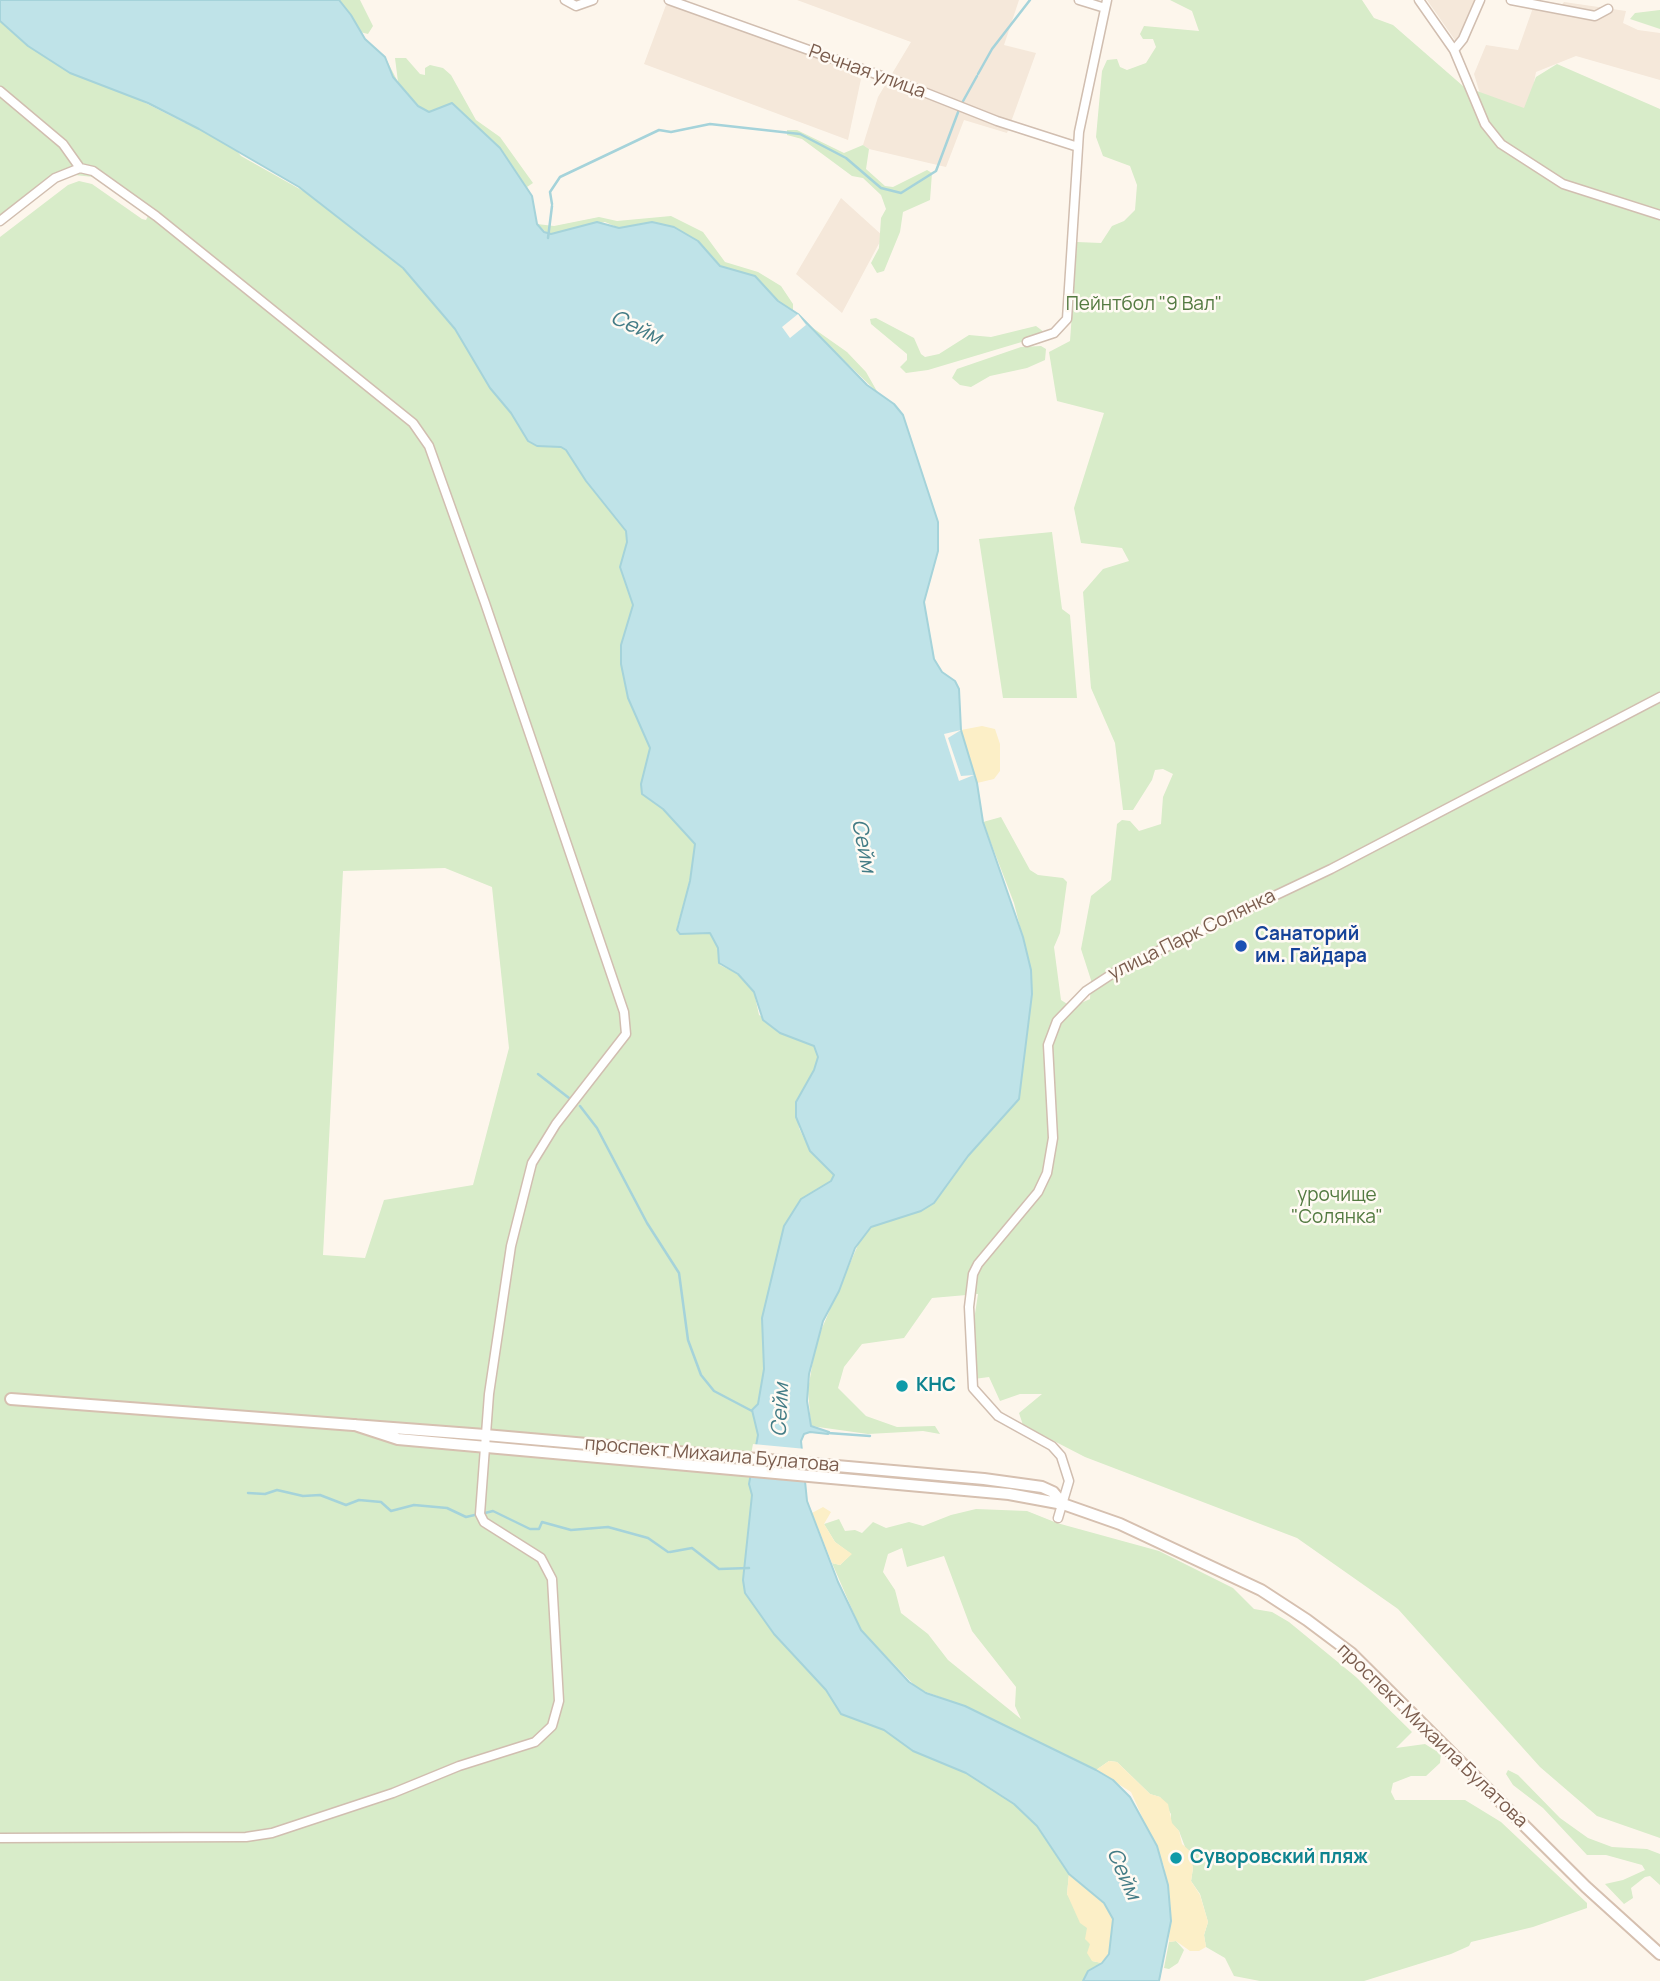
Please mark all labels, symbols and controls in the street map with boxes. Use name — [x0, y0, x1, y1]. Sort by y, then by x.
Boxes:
street label: Речная улица — [805, 40, 929, 104]
park label: Пейнтбол "9 Вал" — [1066, 294, 1222, 316]
water label: Сейм — [606, 305, 666, 351]
water label: Сейм — [846, 817, 880, 875]
street label: улица Парк Солянка — [1105, 885, 1279, 985]
place label: Санаторий им. Гайдара — [1255, 924, 1367, 968]
marker: Санаторий им. Гайдара — [1233, 938, 1249, 954]
park label: урочище "Солянка" — [1291, 1185, 1383, 1229]
place label: КНС — [916, 1375, 956, 1397]
marker: КНС — [894, 1378, 910, 1394]
water label: Сейм — [767, 1382, 795, 1438]
street label: проспект Михаила Булатова — [584, 1433, 840, 1477]
street label: проспект Михаила Булатова — [1332, 1639, 1532, 1833]
water label: Сейм — [1101, 1844, 1145, 1904]
place label: Суворовский пляж — [1190, 1847, 1368, 1869]
marker: Суворовский пляж — [1168, 1850, 1184, 1866]

